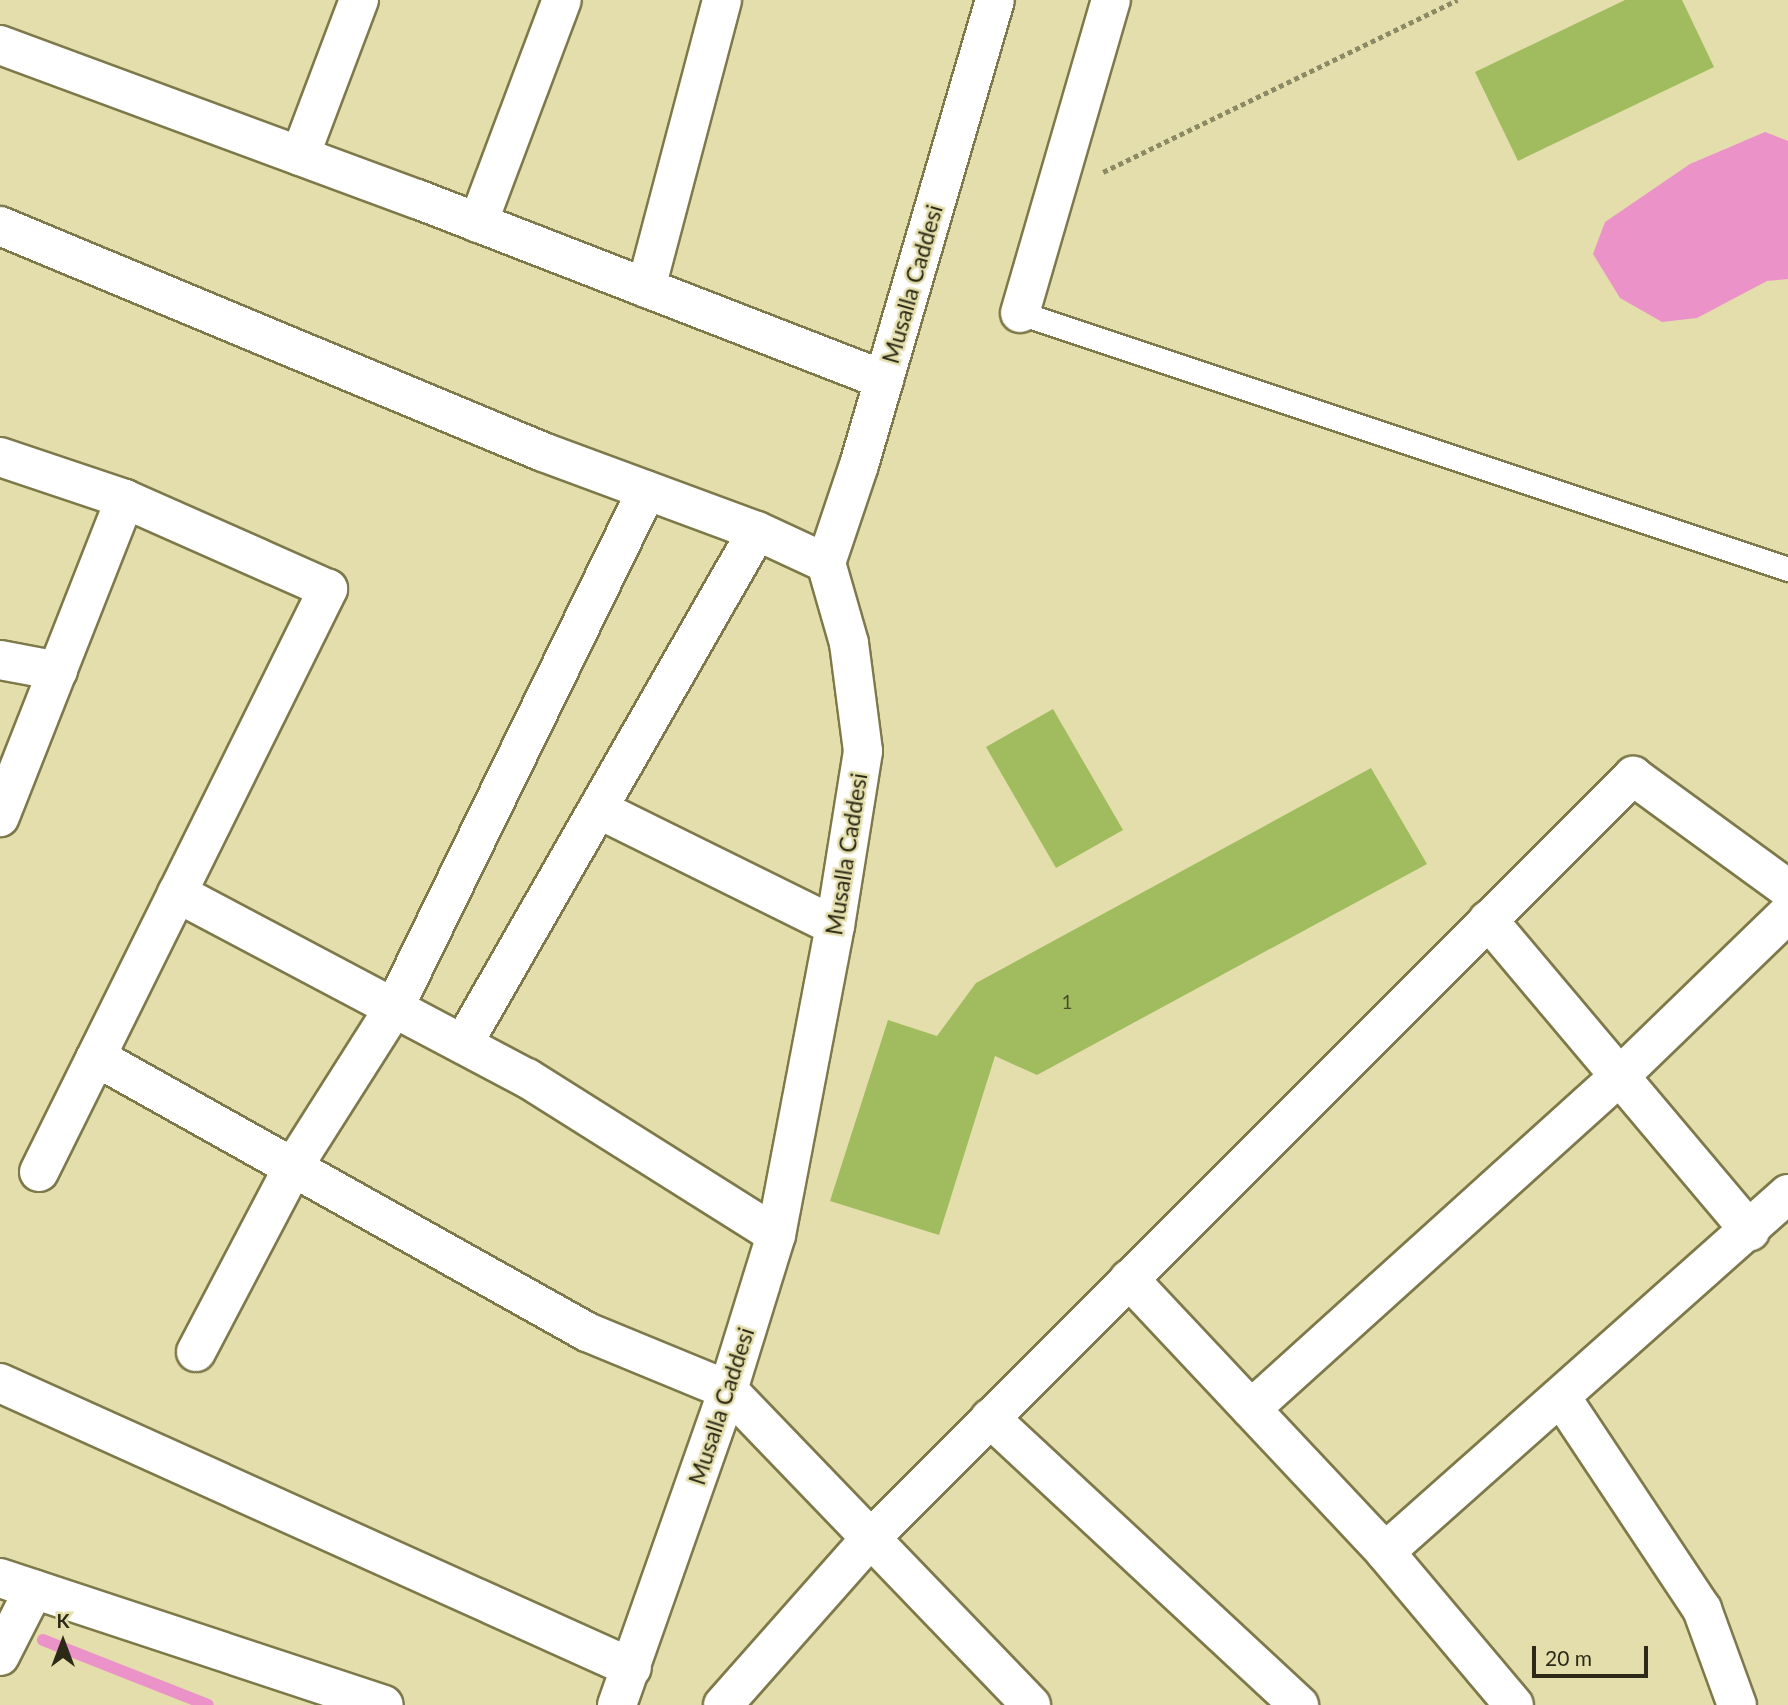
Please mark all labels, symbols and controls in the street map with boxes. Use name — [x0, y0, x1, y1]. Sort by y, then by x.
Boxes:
street label: Musalla Caddesi — [876, 202, 948, 366]
street label: Musalla Caddesi — [820, 771, 872, 937]
house number: 1 — [1061, 991, 1073, 1013]
street label: Musalla Caddesi — [683, 1324, 759, 1488]
north arrow — [28, 1607, 98, 1677]
text: K — [56, 1609, 70, 1632]
scale bar — [1536, 1632, 1652, 1676]
text: 20 m — [1545, 1645, 1592, 1670]

